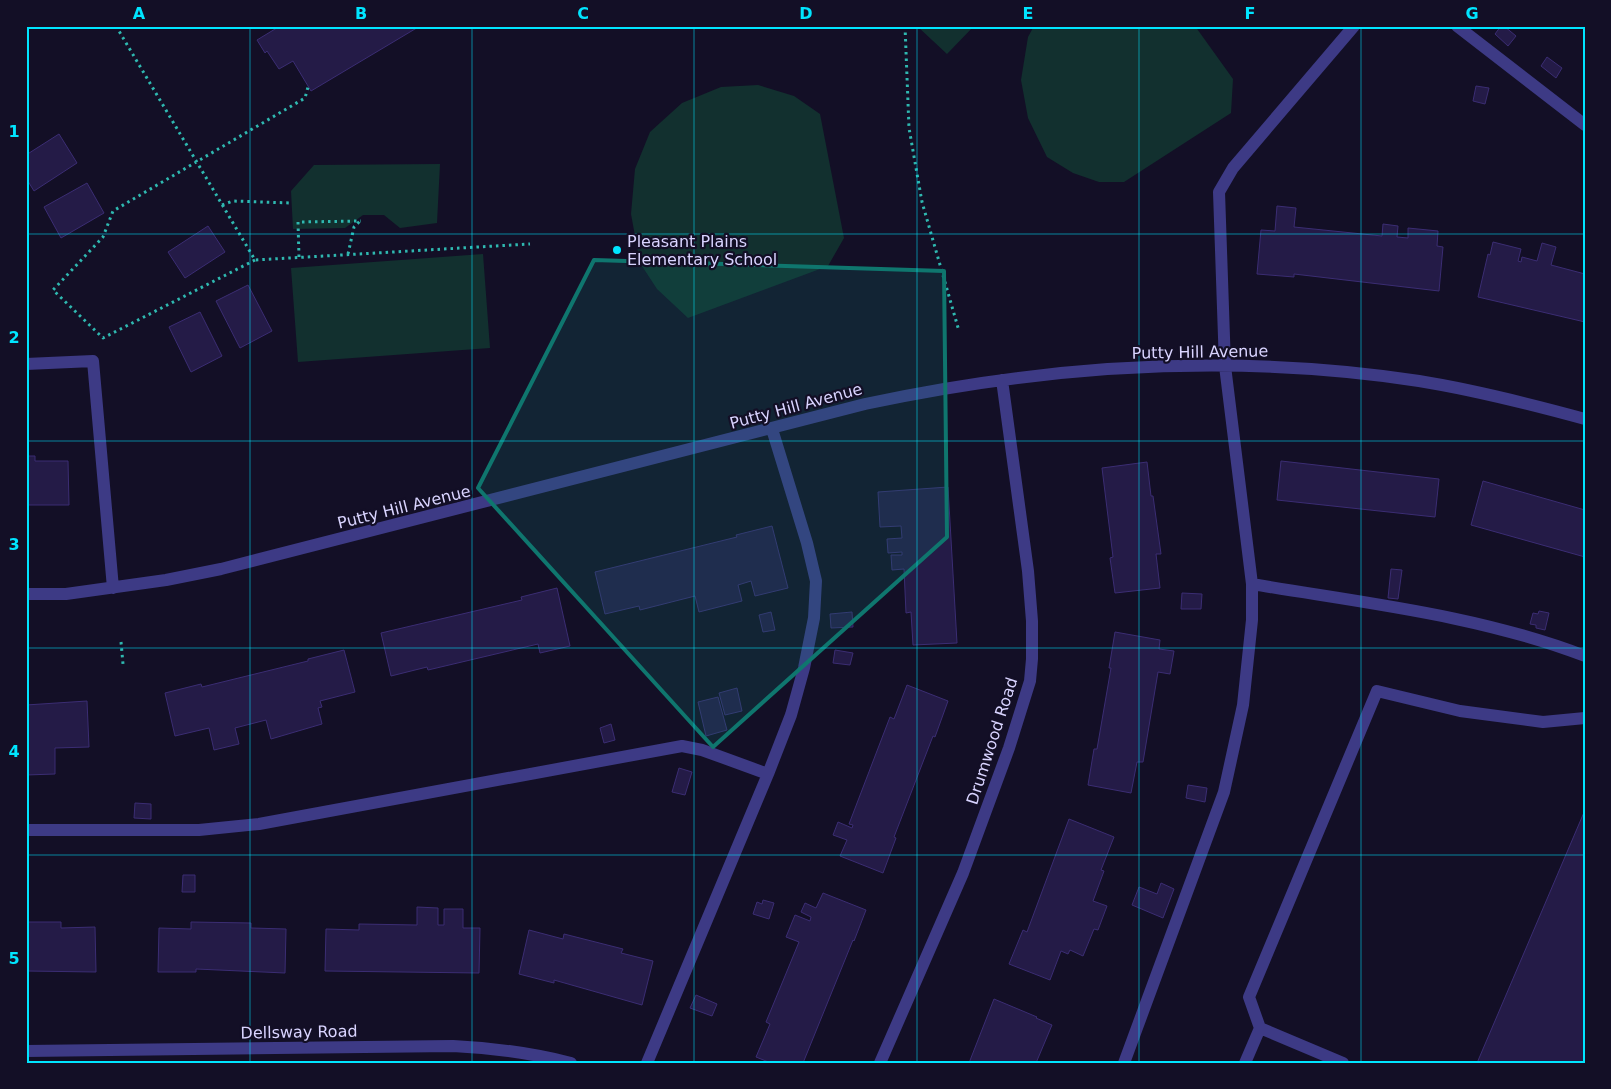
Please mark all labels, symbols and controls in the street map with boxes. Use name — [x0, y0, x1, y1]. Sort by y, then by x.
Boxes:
text: A — [133, 4, 146, 23]
text: B — [355, 4, 367, 23]
text: C — [577, 4, 589, 23]
text: D — [799, 4, 813, 23]
text: E — [1023, 4, 1033, 23]
text: F — [1245, 4, 1255, 23]
text: G — [1465, 4, 1479, 23]
text: 1 — [8, 122, 20, 141]
place label: Pleasant Plains Elementary School — [627, 232, 777, 269]
marker: Pleasant Plains Elementary School — [611, 244, 623, 256]
text: 2 — [8, 328, 20, 347]
street label: Putty Hill Avenue — [1132, 341, 1268, 363]
street label: Putty Hill Avenue — [728, 379, 864, 433]
street label: Putty Hill Avenue — [335, 481, 473, 533]
text: 3 — [8, 535, 20, 554]
street label: Drumwood Road — [962, 675, 1022, 807]
text: 4 — [8, 742, 20, 761]
text: 5 — [8, 949, 20, 968]
street label: Dellsway Road — [240, 1021, 358, 1043]

